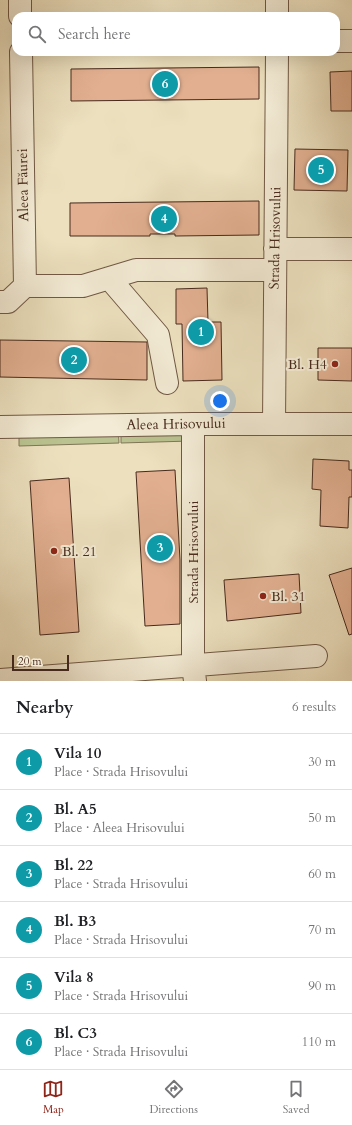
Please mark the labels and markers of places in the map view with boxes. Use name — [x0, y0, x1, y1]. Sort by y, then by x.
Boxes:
pin: 6 — [152, 69, 178, 99]
pin: 5 — [308, 155, 334, 185]
pin: 4 — [151, 204, 177, 234]
pin: 1 — [188, 317, 214, 347]
pin: 2 — [61, 345, 87, 375]
place label: Bl. H4 — [288, 355, 327, 374]
marker: Bl. H4 — [330, 359, 340, 369]
pin: 3 — [147, 533, 173, 563]
place label: Bl. 21 — [62, 542, 97, 561]
marker: Bl. 21 — [49, 546, 59, 556]
place label: Bl. 31 — [271, 587, 306, 606]
marker: Bl. 31 — [258, 591, 268, 601]

